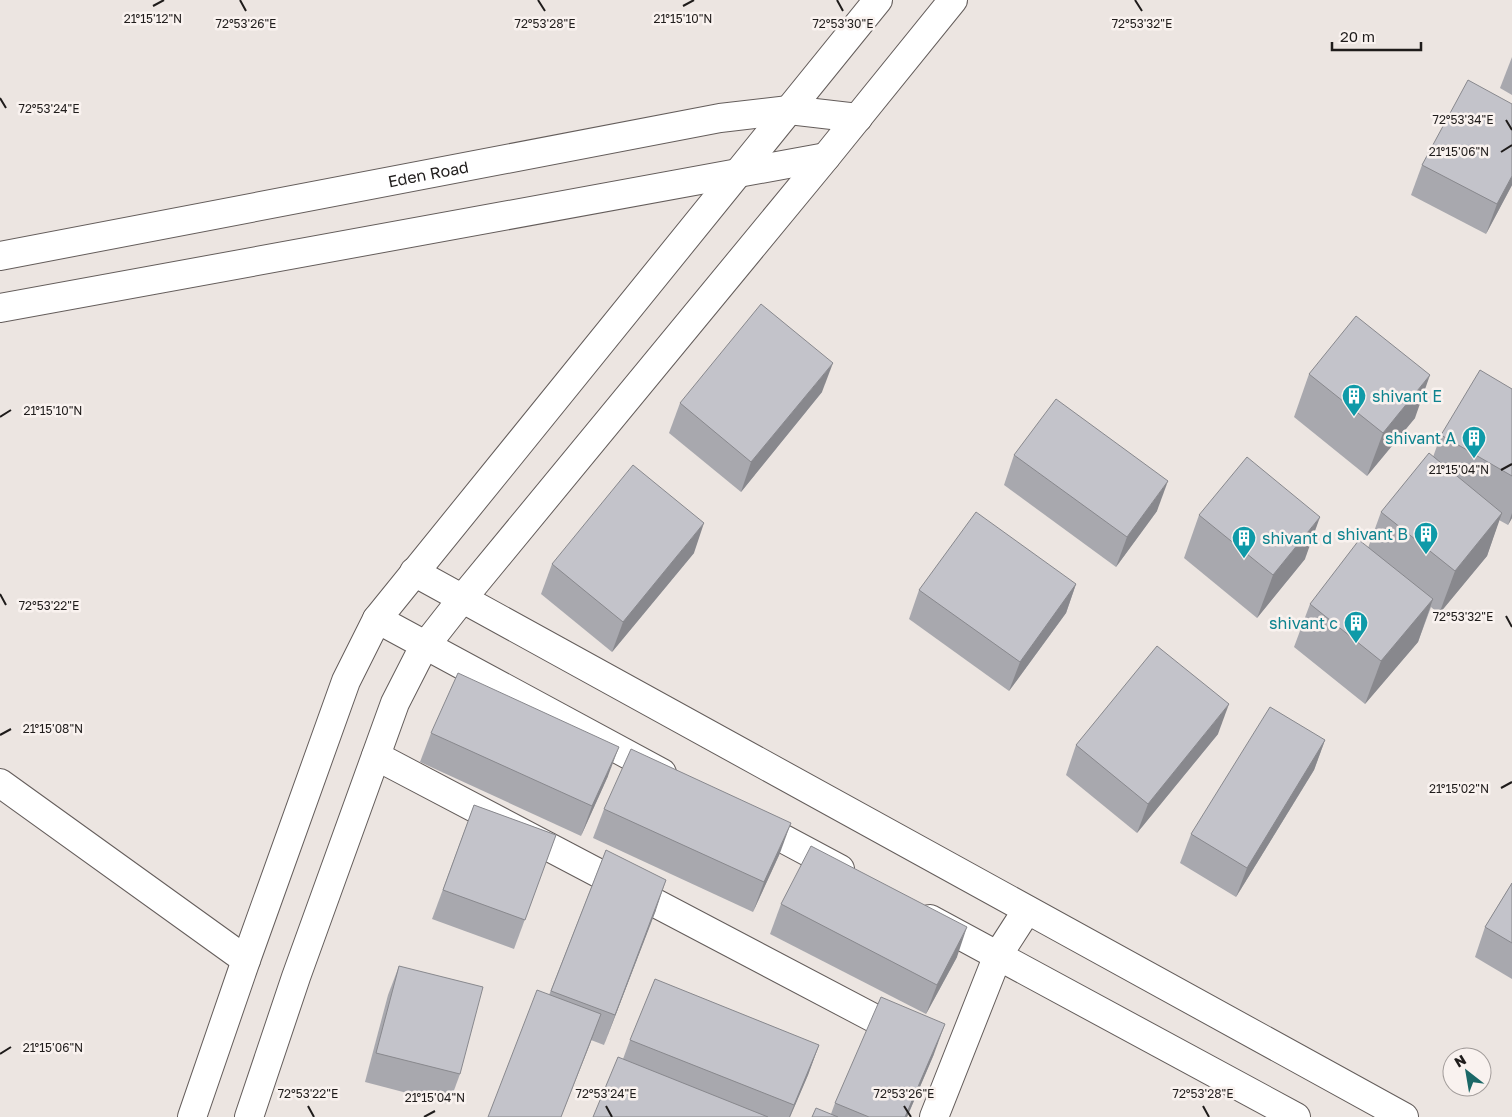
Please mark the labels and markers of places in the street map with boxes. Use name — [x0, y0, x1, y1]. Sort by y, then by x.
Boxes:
building icon: shivant E — [1341, 383, 1367, 417]
place label: shivant E — [1372, 386, 1442, 406]
building icon: shivant A — [1461, 425, 1487, 459]
place label: shivant A — [1385, 428, 1456, 448]
building icon: shivant B — [1413, 521, 1439, 555]
place label: shivant B — [1337, 524, 1408, 544]
building icon: shivant d — [1231, 525, 1257, 559]
place label: shivant d — [1262, 528, 1332, 548]
building icon: shivant c — [1343, 610, 1369, 644]
place label: shivant c — [1269, 613, 1338, 633]

